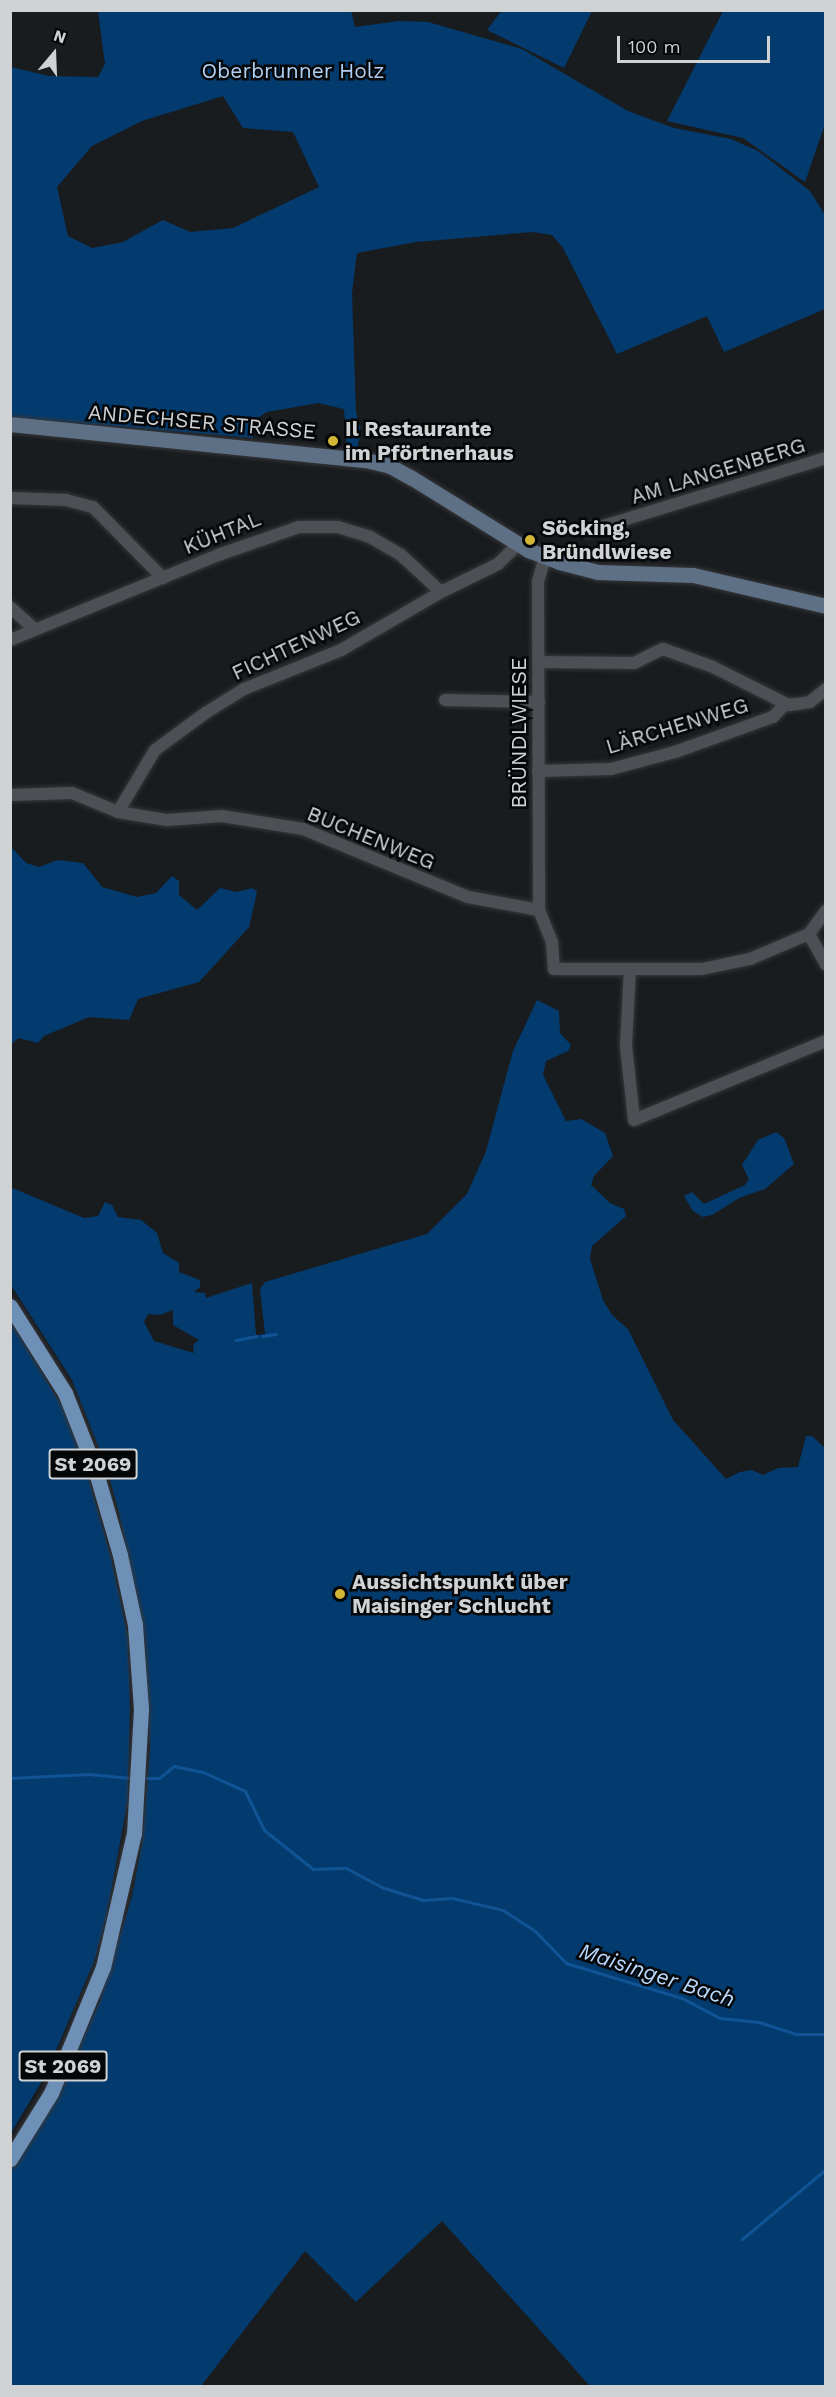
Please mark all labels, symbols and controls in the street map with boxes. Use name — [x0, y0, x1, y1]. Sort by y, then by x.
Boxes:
north arrow — [24, 24, 84, 84]
scale bar — [620, 24, 773, 62]
text: N — [51, 26, 69, 47]
text: 100 m — [628, 36, 681, 57]
park label: Oberbrunner Holz — [201, 58, 385, 84]
street label: ANDECHSER STRASSE — [87, 399, 317, 445]
place label: Il Restaurante im Pförtnerhaus — [345, 416, 514, 466]
street label: AM LANGENBERG — [628, 432, 808, 510]
marker: Il Restaurante im Pförtnerhaus — [326, 434, 340, 448]
street label: KÜHTAL — [180, 506, 264, 560]
place label: Söcking, Bründlwiese — [542, 515, 672, 565]
marker: Söcking, Bründlwiese — [523, 533, 537, 547]
street label: FICHTENWEG — [228, 604, 364, 686]
street label: BRÜNDLWIESE — [506, 658, 532, 808]
street label: LÄRCHENWEG — [603, 692, 751, 760]
street label: BUCHENWEG — [303, 801, 439, 875]
road number: St 2069 — [48, 1447, 138, 1481]
place label: Aussichtspunkt über Maisinger Schlucht — [352, 1569, 568, 1619]
marker: Aussichtspunkt über Maisinger Schlucht — [333, 1587, 347, 1601]
water label: Maisinger Bach — [576, 1937, 738, 2013]
road number: St 2069 — [18, 2049, 108, 2083]

